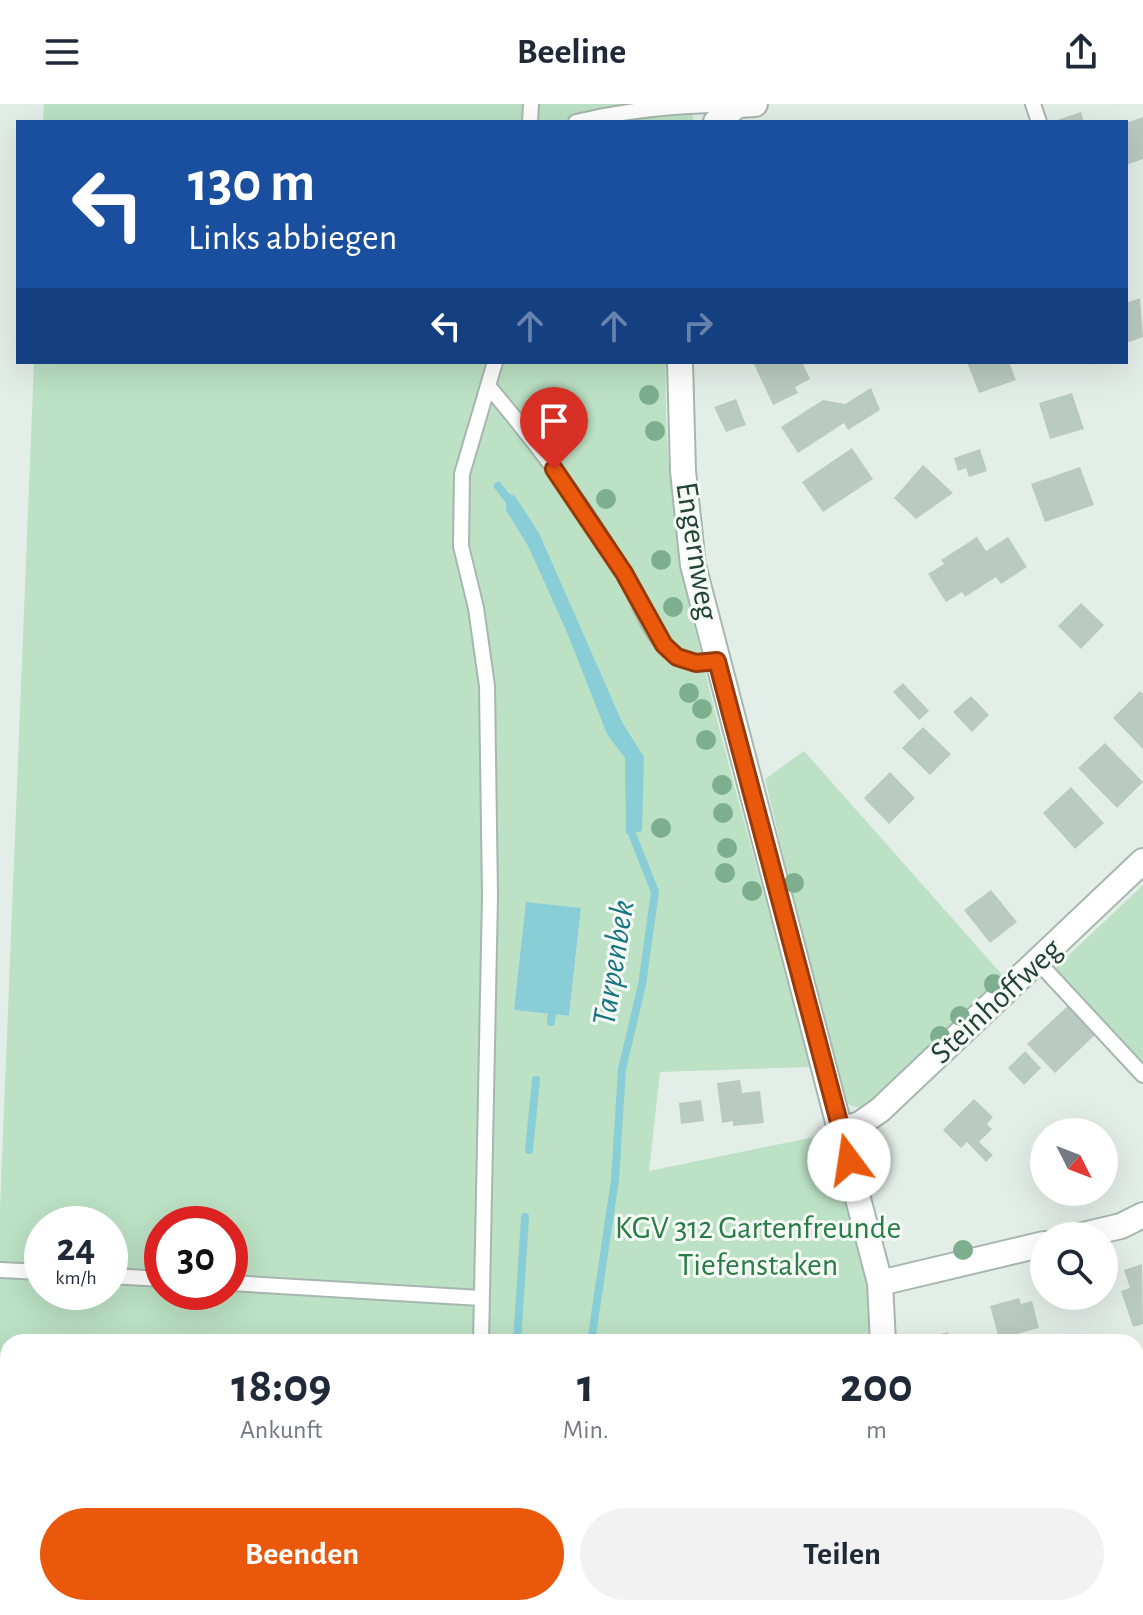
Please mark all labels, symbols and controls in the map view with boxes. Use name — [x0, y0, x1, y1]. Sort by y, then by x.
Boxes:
icon: menu — [40, 30, 84, 74]
icon: share — [1059, 30, 1103, 74]
text: Beeline — [517, 34, 626, 70]
icon: left — [56, 152, 160, 256]
text: 130 m — [188, 155, 315, 211]
text: Links abbiegen — [188, 220, 397, 256]
icon: left — [424, 304, 468, 348]
icon: ahead — [508, 304, 552, 348]
icon: ahead — [592, 304, 636, 348]
icon: right — [676, 304, 720, 348]
pin — [520, 387, 588, 469]
icon: arrive — [532, 399, 576, 443]
street label: Engernweg — [670, 480, 724, 623]
water label: Tarpenbek — [587, 898, 641, 1028]
street label: Steinhoffweg — [924, 932, 1068, 1070]
position arrow — [807, 1118, 891, 1202]
north arrow — [1030, 1118, 1118, 1206]
map controls — [1030, 1118, 1118, 1310]
speed limit sign: 30 — [144, 1206, 248, 1310]
park label: KGV 312 Gartenfreunde Tiefenstaken — [615, 1212, 901, 1281]
button: search — [1030, 1222, 1118, 1310]
text: 24 — [57, 1228, 95, 1268]
text: km/h — [55, 1268, 97, 1288]
text: 18:09 — [231, 1363, 331, 1411]
text: 1 — [577, 1363, 594, 1411]
text: 200 — [840, 1363, 913, 1411]
text: Ankunft — [240, 1417, 323, 1443]
text: Min. — [563, 1417, 609, 1443]
text: m — [866, 1417, 887, 1443]
button: Beenden — [40, 1508, 564, 1600]
button: Teilen — [580, 1508, 1104, 1600]

